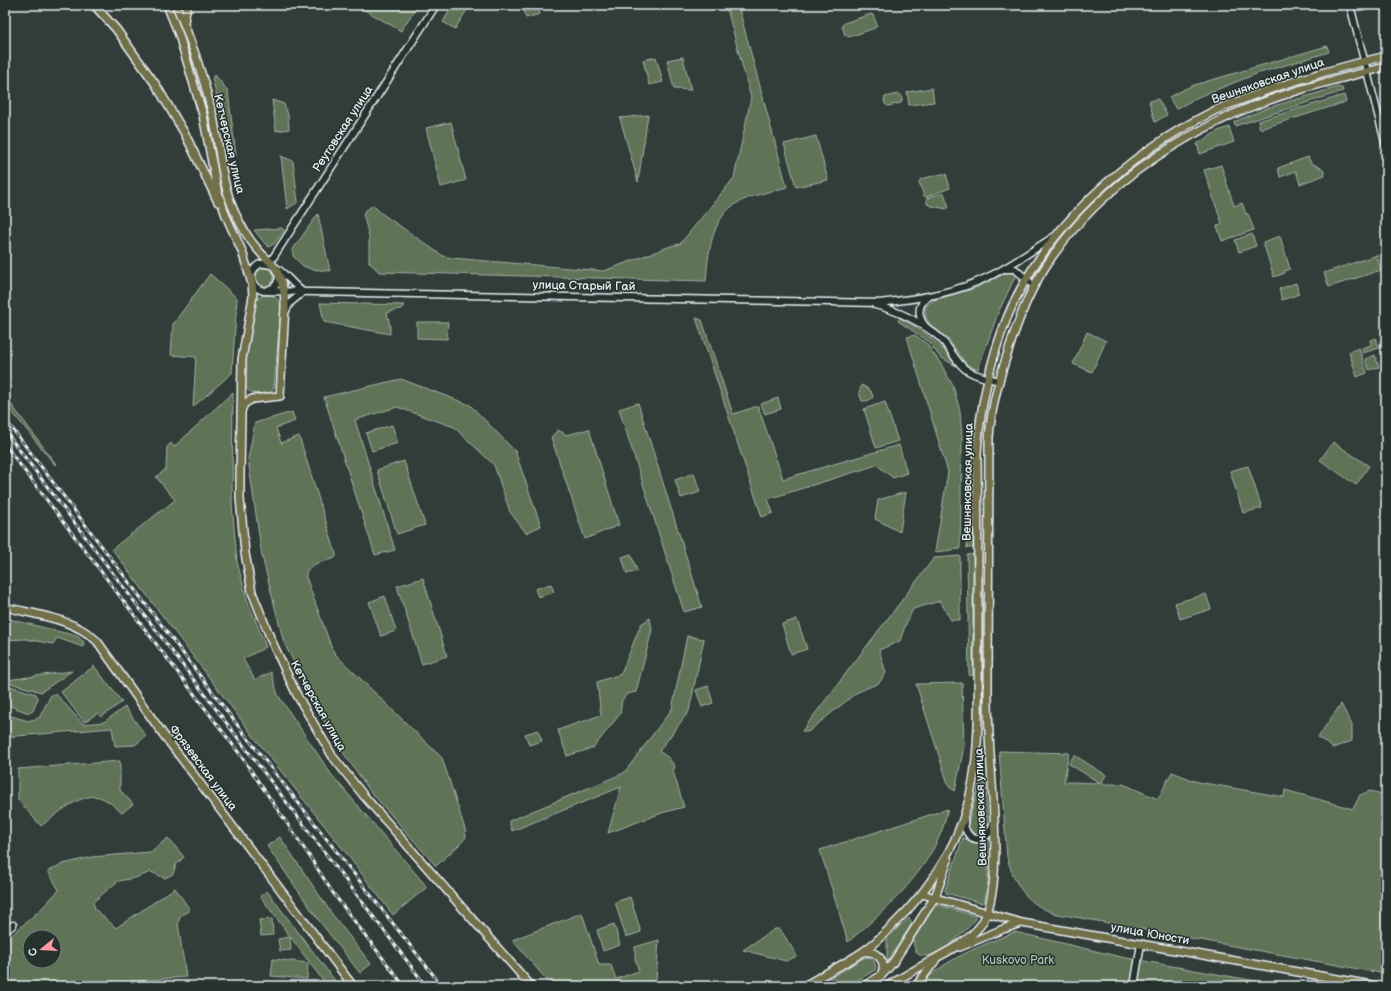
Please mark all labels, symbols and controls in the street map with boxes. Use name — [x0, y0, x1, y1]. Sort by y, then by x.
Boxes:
street label: Вешняковская улица — [1210, 55, 1326, 107]
street label: Реутовская улица — [309, 83, 377, 175]
street label: Кетчерская улица — [210, 93, 248, 195]
street label: улица Старый Гай — [532, 278, 636, 294]
street label: Вешняковская улица — [959, 423, 977, 541]
street label: Кетчерская улица — [287, 658, 349, 754]
street label: Фрязевская улица — [166, 722, 240, 814]
street label: Вешняковская улица — [971, 748, 991, 866]
street label: улица Юности — [1110, 920, 1190, 948]
north arrow — [22, 929, 62, 969]
text: С — [25, 946, 40, 958]
park label: Kuskovo Park — [982, 953, 1054, 968]

